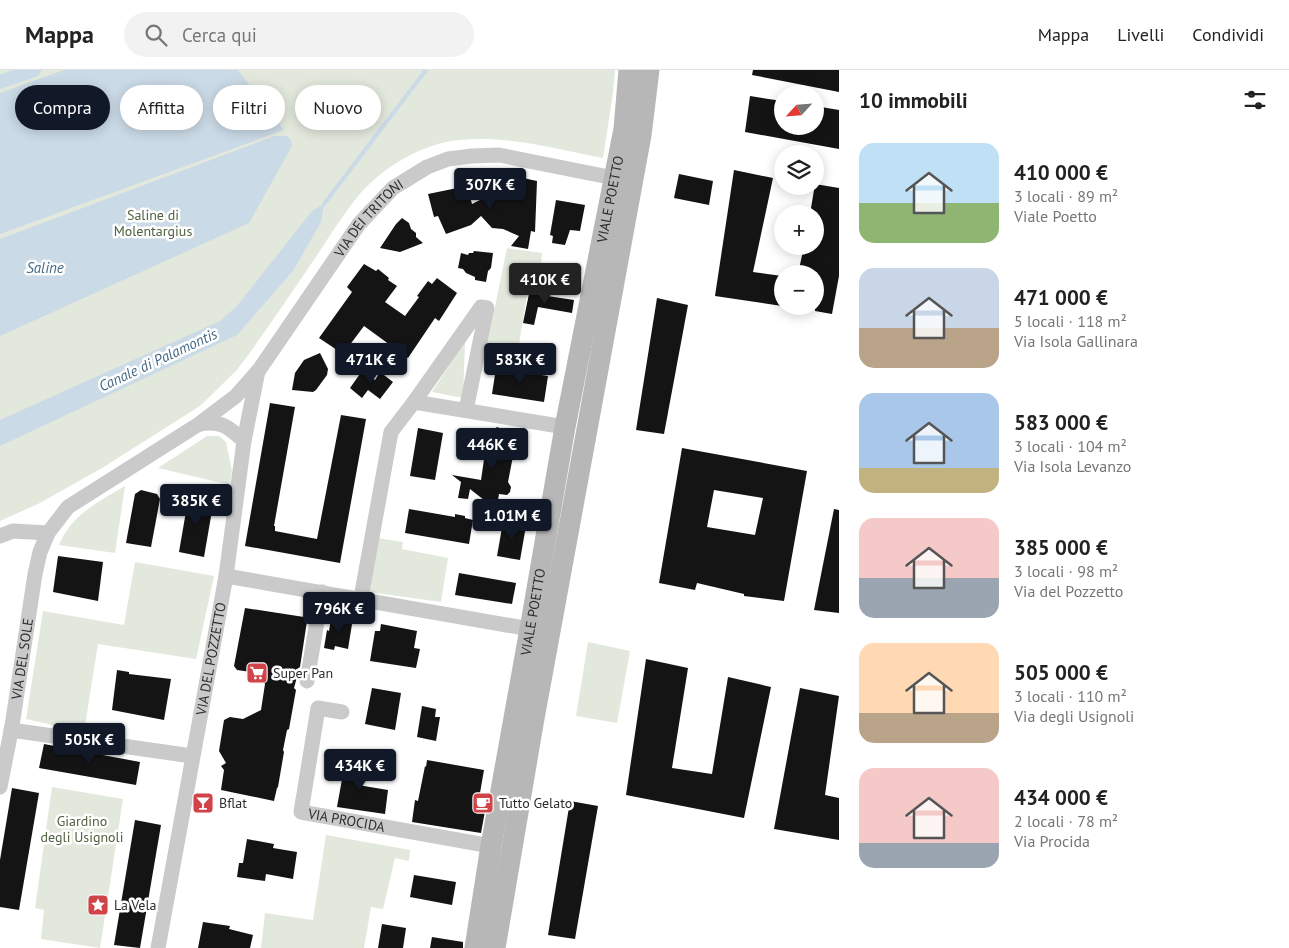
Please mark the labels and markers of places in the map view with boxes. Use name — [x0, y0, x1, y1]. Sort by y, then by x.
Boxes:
pin: 307K € — [449, 168, 531, 210]
pin: 410K € — [504, 262, 586, 305]
pin: 471K € — [330, 342, 412, 385]
pin: 583K € — [479, 342, 561, 385]
pin: 446K € — [451, 428, 533, 470]
pin: 385K € — [155, 484, 237, 526]
pin: 1.01M € — [466, 498, 558, 541]
pin: 796K € — [298, 592, 380, 634]
supermarket icon: Super Pan — [245, 661, 269, 685]
place label: Super Pan — [273, 664, 333, 682]
pin: 505K € — [48, 722, 130, 765]
pin: 434K € — [319, 748, 401, 791]
bar icon: Bflat — [191, 791, 215, 815]
cafe icon: Tutto Gelato — [471, 791, 495, 815]
place label: Bflat — [219, 794, 247, 812]
place label: Tutto Gelato — [499, 794, 572, 812]
place icon: La Vela — [86, 893, 110, 917]
place label: La Vela — [114, 896, 157, 914]

